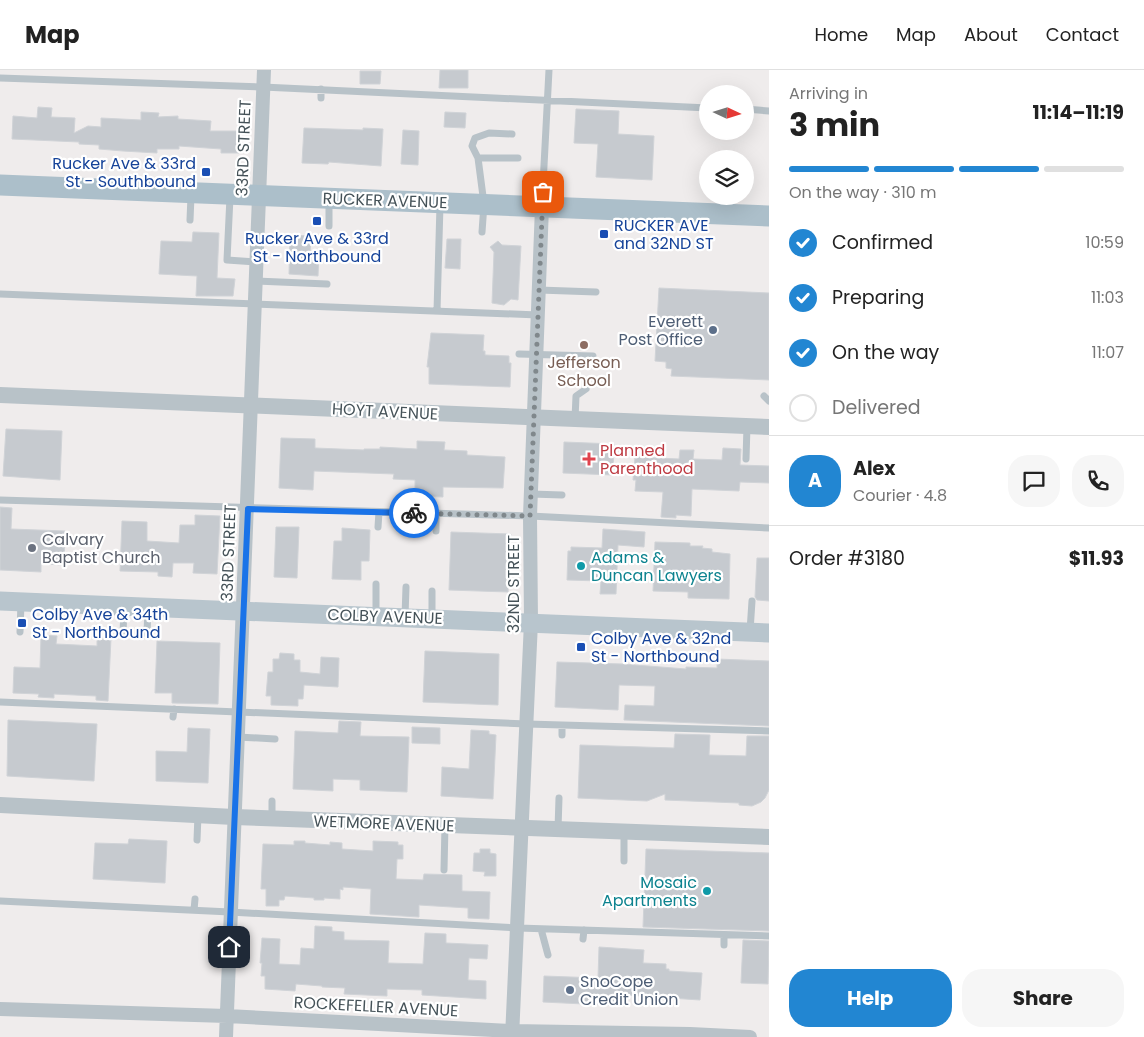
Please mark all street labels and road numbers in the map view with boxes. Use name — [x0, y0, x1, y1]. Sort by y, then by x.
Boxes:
street label: 33RD STREET — [230, 99, 257, 197]
street label: RUCKER AVENUE — [322, 187, 448, 214]
street label: HOYT AVENUE — [331, 397, 438, 426]
street label: 33RD STREET — [215, 504, 242, 602]
street label: 32ND STREET — [502, 535, 525, 633]
street label: COLBY AVENUE — [327, 603, 443, 630]
street label: WETMORE AVENUE — [313, 810, 455, 837]
street label: ROCKEFELLER AVENUE — [293, 991, 459, 1022]

